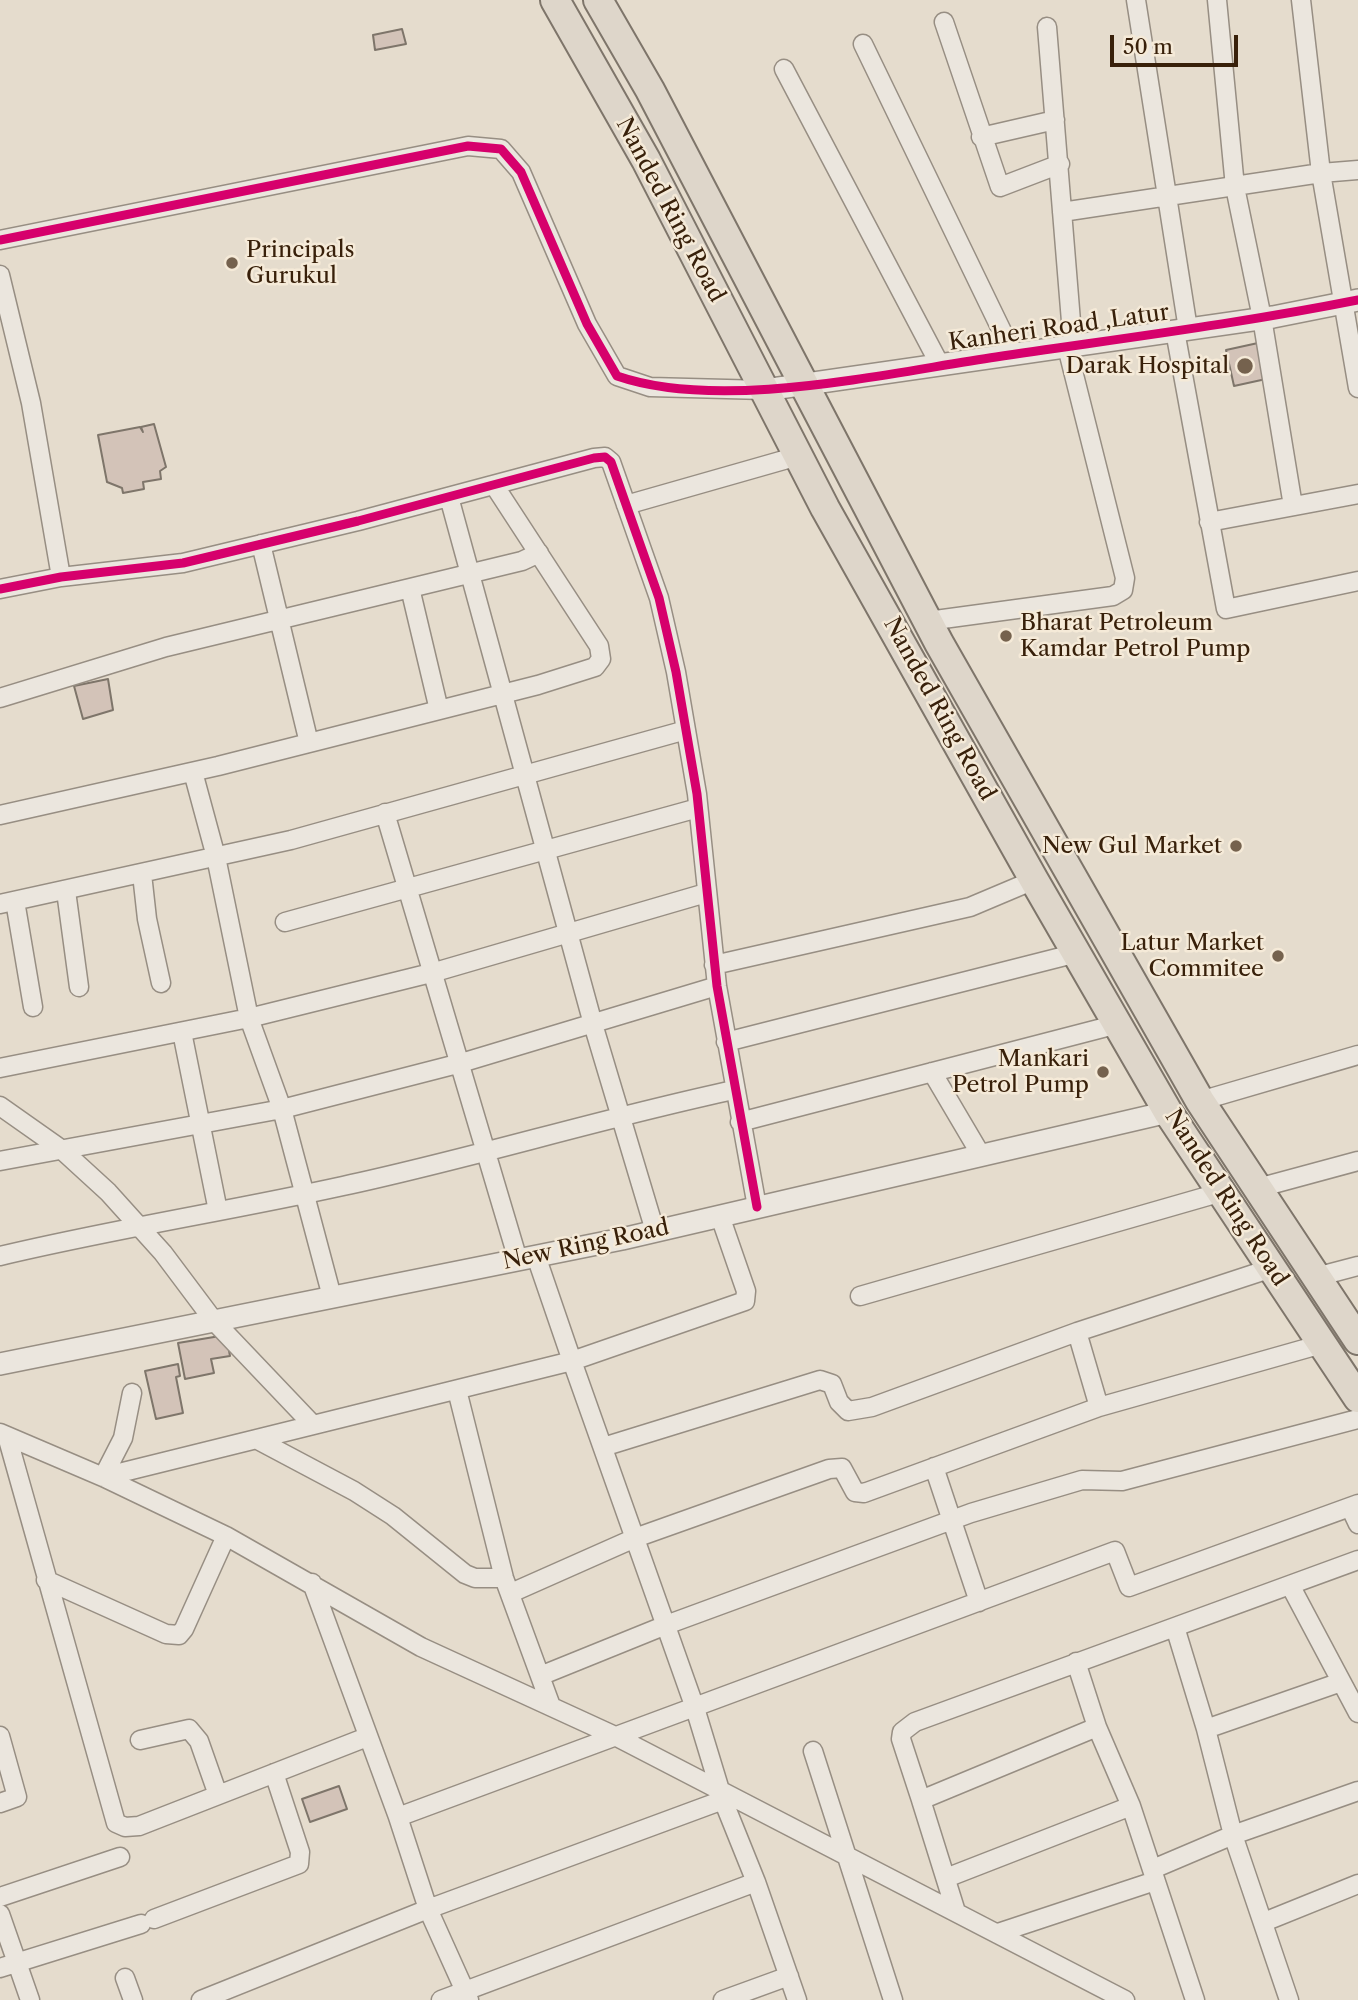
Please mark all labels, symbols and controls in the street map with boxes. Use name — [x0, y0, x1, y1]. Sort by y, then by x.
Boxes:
scale bar — [1113, 21, 1241, 65]
text: 50 m — [1123, 34, 1173, 59]
street label: Nanded Ring Road — [610, 113, 730, 307]
place label: Principals Gurukul — [246, 236, 355, 290]
marker: Principals Gurukul — [224, 255, 240, 271]
street label: Kanheri Road ,Latur — [947, 299, 1171, 357]
place label: Darak Hospital — [1066, 352, 1229, 380]
marker: Darak Hospital — [1235, 356, 1255, 376]
place label: Bharat Petroleum Kamdar Petrol Pump — [1020, 609, 1250, 663]
street label: Nanded Ring Road — [877, 613, 1001, 805]
marker: Bharat Petroleum Kamdar Petrol Pump — [998, 628, 1014, 644]
place label: New Gul Market — [1042, 832, 1222, 860]
marker: New Gul Market — [1228, 838, 1244, 854]
place label: Latur Market Commitee — [1120, 929, 1264, 983]
marker: Latur Market Commitee — [1270, 948, 1286, 964]
place label: Mankari Petrol Pump — [952, 1045, 1089, 1099]
marker: Mankari Petrol Pump — [1095, 1064, 1111, 1080]
street label: Nanded Ring Road — [1159, 1104, 1293, 1292]
street label: New Ring Road — [500, 1214, 672, 1276]

